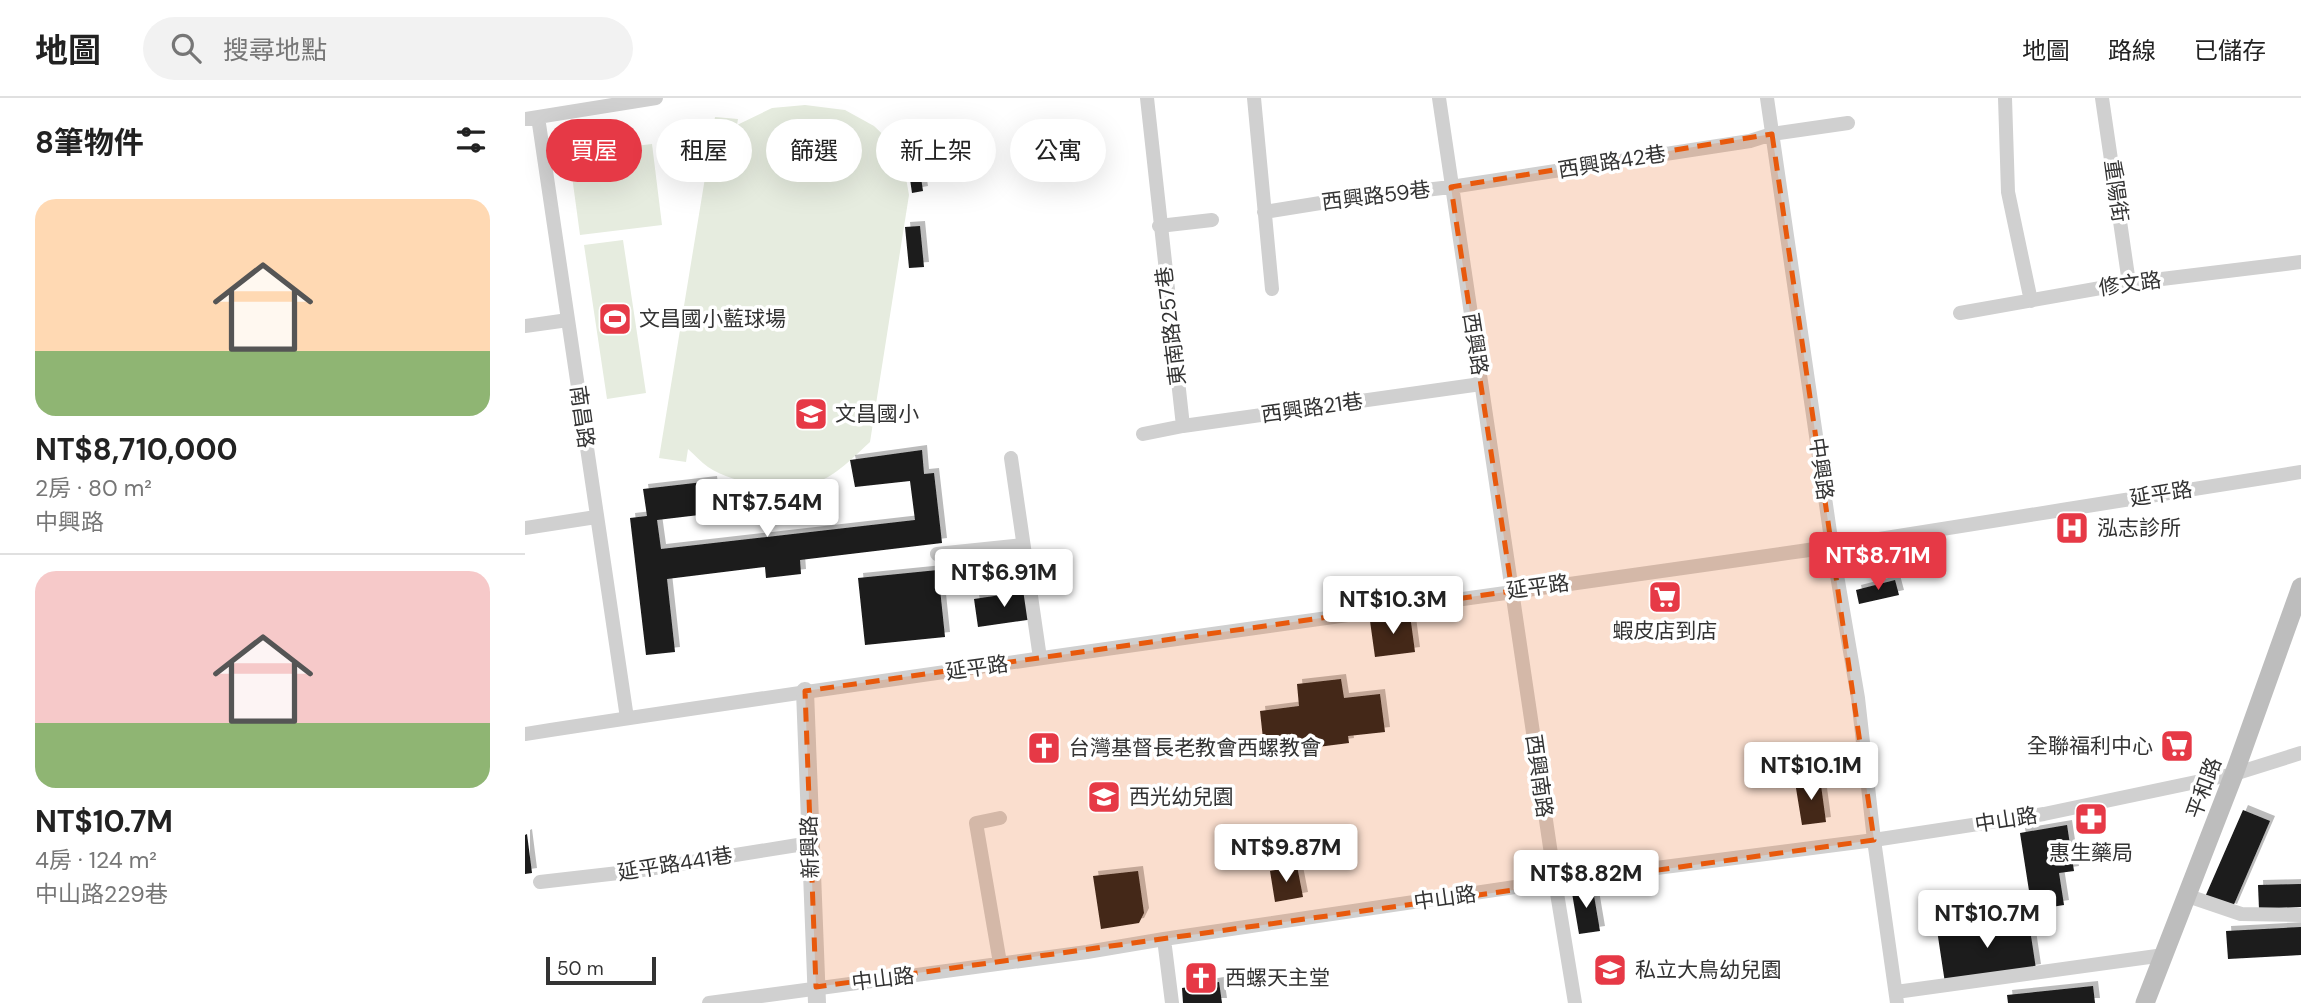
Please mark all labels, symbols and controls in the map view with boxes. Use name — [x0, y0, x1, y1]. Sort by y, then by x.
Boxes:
search box — [143, 17, 633, 80]
text: 地圖 — [35, 29, 101, 72]
icon: search — [167, 29, 205, 67]
text: 搜尋地點 — [223, 33, 327, 67]
text: 地圖 — [2022, 35, 2070, 66]
text: 路線 — [2108, 35, 2156, 66]
text: 已儲存 — [2194, 35, 2266, 66]
chip: 買屋 — [546, 119, 642, 182]
chip: 租屋 — [656, 119, 752, 182]
chip: 篩選 — [766, 119, 862, 182]
chip: 新上架 — [876, 119, 996, 182]
chip: 公寓 — [1010, 119, 1106, 182]
icon: filters — [452, 121, 490, 159]
text: 8筆物件 — [35, 123, 144, 162]
street label: 西興路42巷 — [1556, 140, 1668, 184]
street label: 重陽街 — [2098, 158, 2134, 224]
street label: 西興路59巷 — [1320, 175, 1432, 217]
icon: home — [200, 244, 326, 370]
street label: 東南路257巷 — [1150, 265, 1192, 387]
street label: 修文路 — [2097, 266, 2163, 302]
sports icon: 文昌國小藍球場 — [596, 300, 634, 338]
place label: 文昌國小藍球場 — [639, 305, 786, 333]
street label: 西興路 — [1456, 311, 1494, 377]
street label: 南昌路 — [564, 384, 600, 450]
street label: 西興路21巷 — [1259, 387, 1365, 429]
school or university icon: 文昌國小 — [792, 395, 830, 433]
place label: 文昌國小 — [835, 400, 919, 428]
text: NT$8,710,000 — [35, 430, 238, 469]
street label: 中興路 — [1803, 436, 1839, 502]
text: 2房 · 80 m² — [35, 473, 152, 503]
street label: 延平路 — [2128, 475, 2194, 513]
pin: NT$7.54M — [695, 480, 839, 539]
text: NT$7.54M — [712, 487, 822, 517]
text: 中興路 — [35, 507, 104, 537]
hospital icon: 泓志診所 — [2053, 509, 2091, 547]
place label: 泓志診所 — [2097, 514, 2181, 542]
pin: NT$8.71M — [1806, 532, 1950, 592]
text: NT$8.71M — [1825, 540, 1931, 570]
pin: NT$6.91M — [932, 550, 1076, 609]
text: NT$6.91M — [951, 557, 1057, 587]
street label: 延平路 — [1505, 569, 1571, 605]
pin: NT$10.3M — [1321, 576, 1465, 636]
supermarket icon: 蝦皮店到店 — [1646, 578, 1684, 616]
text: NT$10.3M — [1339, 584, 1447, 614]
icon: home — [200, 616, 326, 742]
place label: 蝦皮店到店 — [1613, 617, 1718, 645]
street label: 延平路 — [944, 650, 1010, 686]
supermarket icon: 全聯福利中心 — [2158, 727, 2196, 765]
church icon: 台灣基督長老教會西螺教會 — [1025, 729, 1063, 767]
street label: 西興南路 — [1519, 732, 1559, 820]
place label: 全聯福利中心 — [2027, 732, 2153, 760]
place label: 台灣基督長老教會西螺教會 — [1069, 734, 1321, 762]
pin: NT$10.1M — [1739, 742, 1883, 802]
text: NT$10.1M — [1760, 750, 1862, 780]
street label: 平和路 — [2180, 754, 2228, 822]
school or university icon: 西光幼兒園 — [1085, 778, 1123, 816]
place label: 西光幼兒園 — [1129, 783, 1234, 811]
pharmacy icon: 惠生藥局 — [2072, 800, 2110, 838]
street label: 中山路 — [1973, 801, 2039, 839]
text: NT$10.7M — [35, 802, 173, 841]
street label: 新興路 — [795, 815, 825, 879]
pin: NT$9.87M — [1214, 824, 1358, 884]
text: NT$9.87M — [1231, 832, 1341, 862]
place label: 惠生藥局 — [2049, 839, 2133, 867]
street label: 延平路441巷 — [616, 841, 734, 887]
text: 4房 · 124 m² — [35, 845, 157, 875]
pin: NT$8.82M — [1514, 850, 1658, 910]
text: NT$8.82M — [1530, 858, 1642, 888]
text: 中山路229巷 — [35, 879, 168, 909]
street label: 中山路 — [1412, 880, 1478, 916]
pin: NT$10.7M — [1915, 890, 2059, 950]
text: NT$10.7M — [1934, 898, 2040, 928]
school or university icon: 私立大鳥幼兒園 — [1591, 951, 1629, 989]
scale bar — [546, 954, 656, 986]
text: 50 m — [557, 956, 604, 981]
place label: 私立大鳥幼兒園 — [1635, 956, 1782, 984]
church icon: 西螺天主堂 — [1182, 959, 1220, 997]
street label: 中山路 — [850, 961, 916, 997]
place label: 西螺天主堂 — [1225, 964, 1330, 992]

